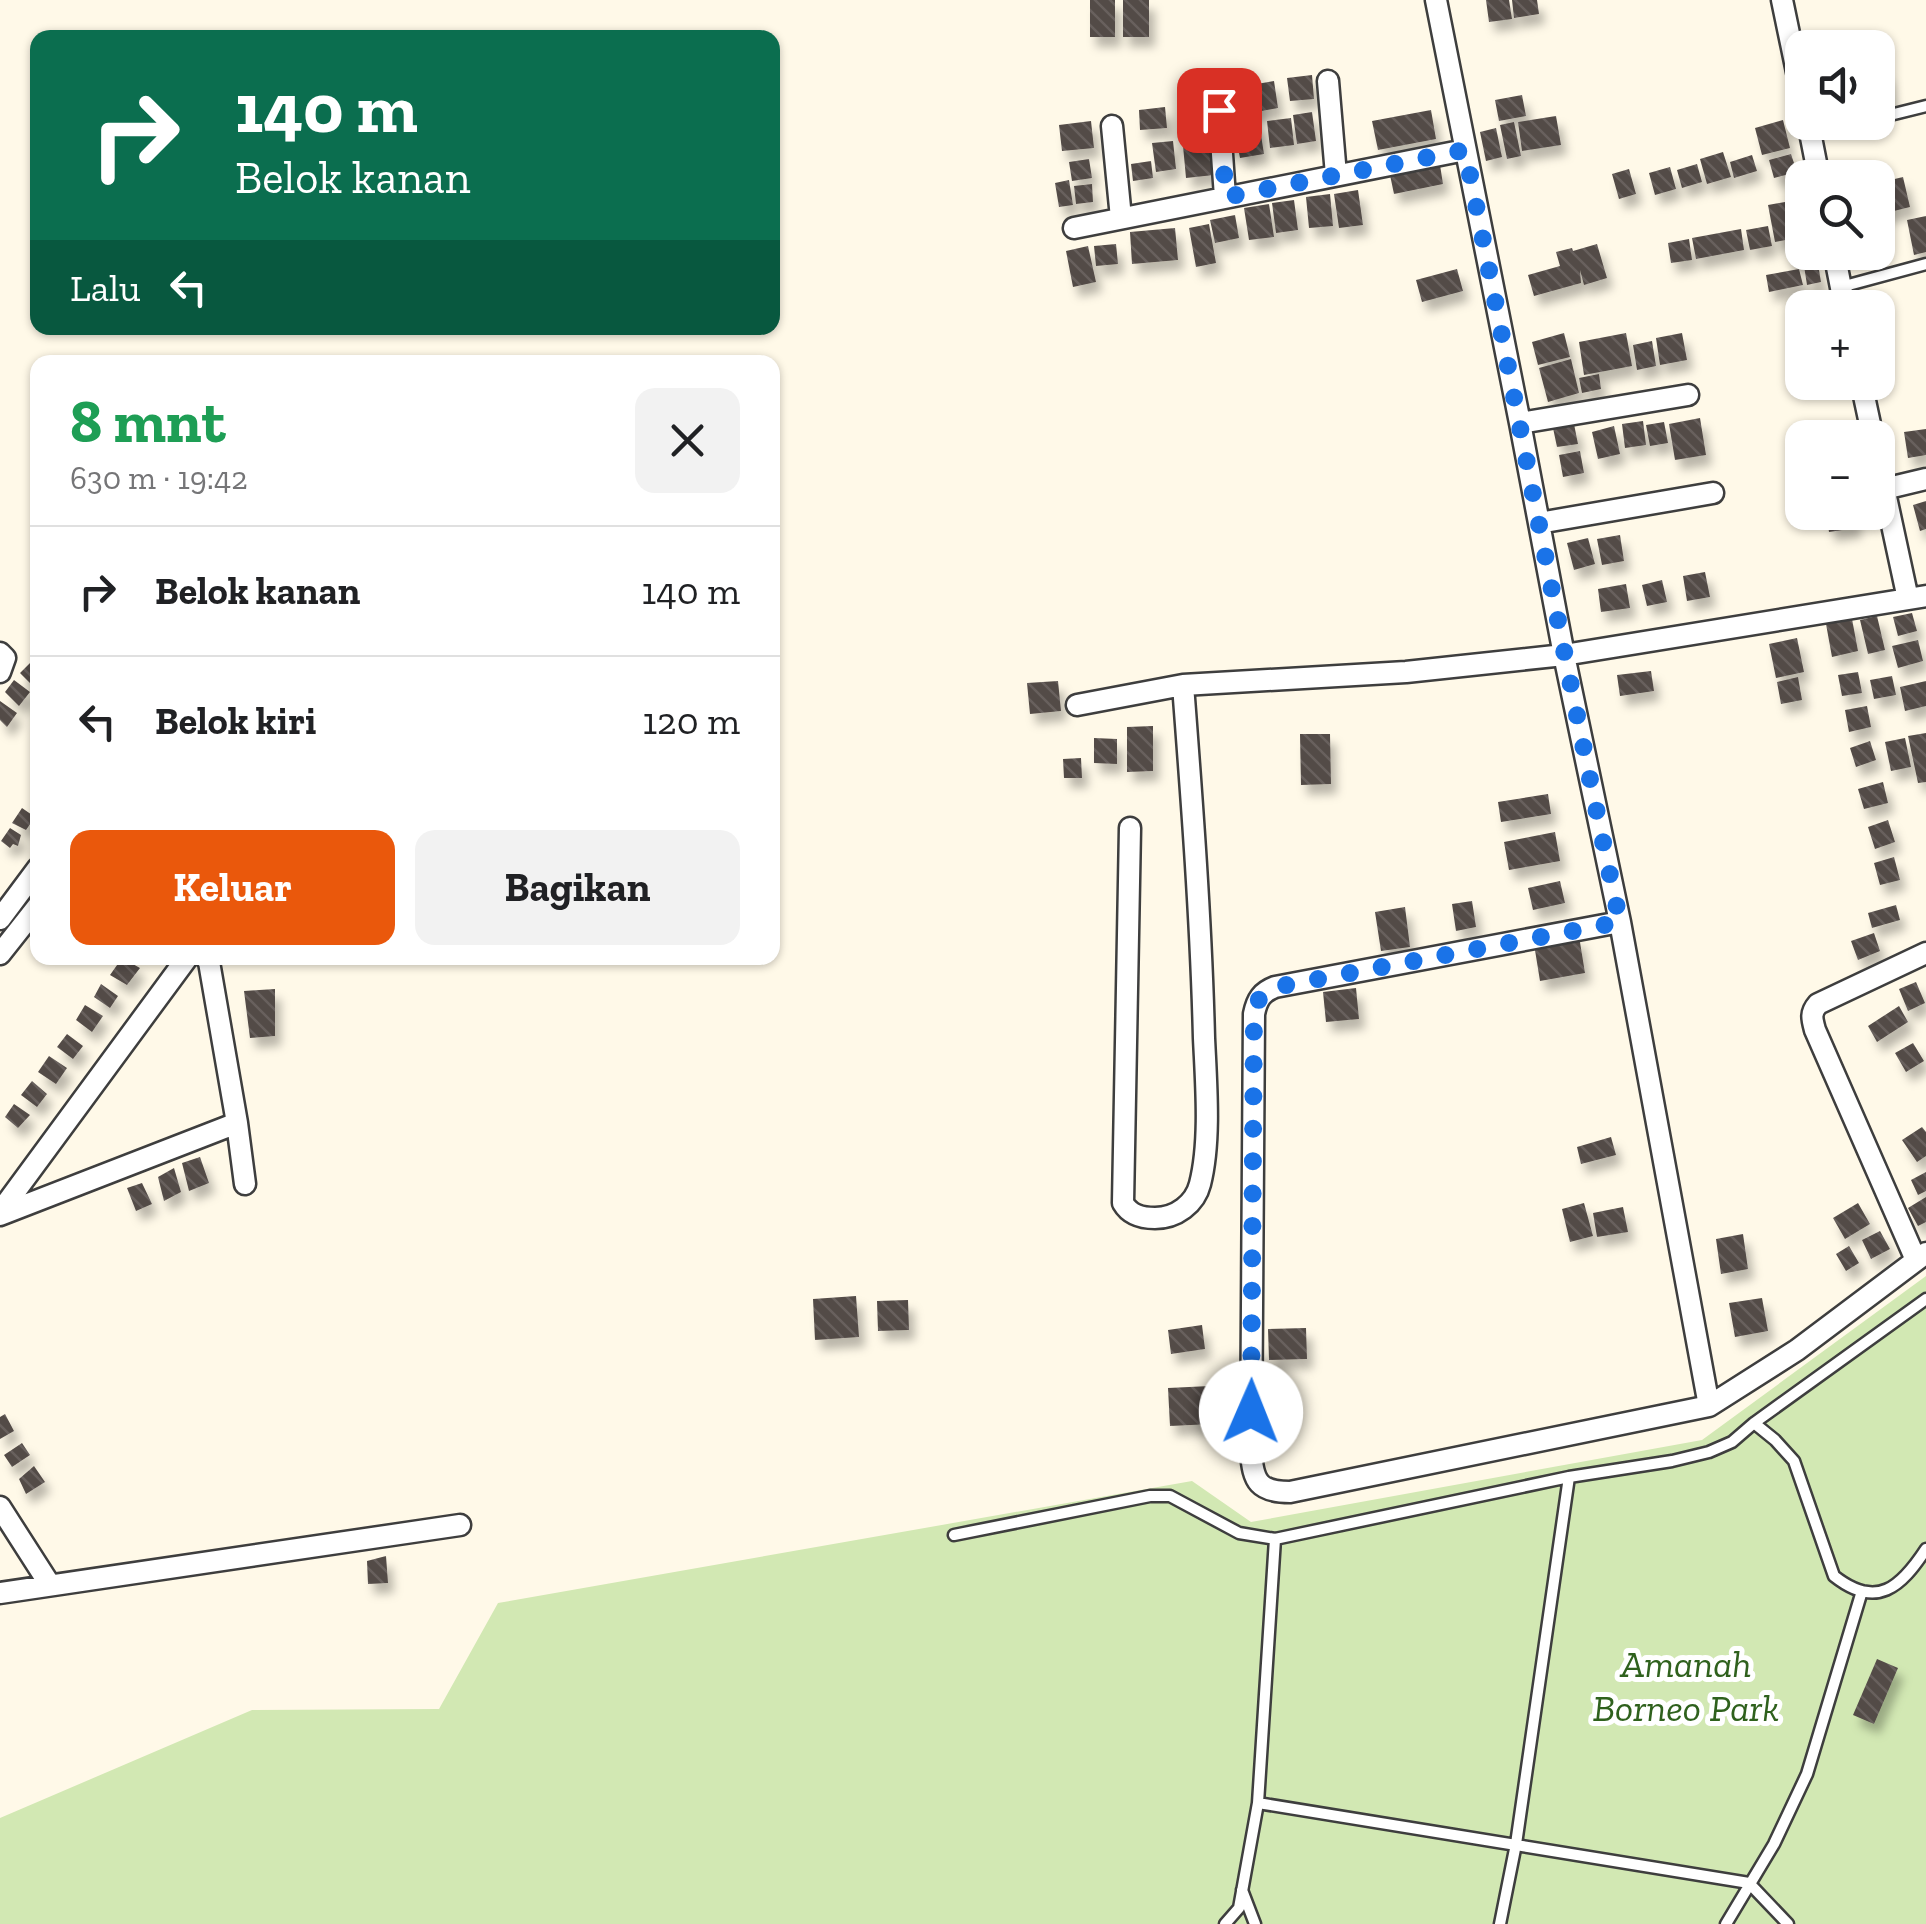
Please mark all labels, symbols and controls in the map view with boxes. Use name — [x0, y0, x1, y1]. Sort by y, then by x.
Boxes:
map controls — [1785, 30, 1895, 530]
button: sound — [1785, 30, 1895, 140]
text: 140 m — [235, 66, 418, 150]
pin — [1177, 68, 1262, 153]
icon: right — [70, 70, 200, 200]
icon: arrive — [1192, 83, 1247, 138]
text: Belok kanan — [235, 151, 470, 205]
button: search — [1785, 160, 1895, 270]
icon: left — [161, 260, 216, 315]
text: Lalu — [70, 265, 141, 311]
button: + — [1785, 290, 1895, 400]
text: 8 mnt — [70, 385, 226, 457]
button: close — [635, 388, 740, 493]
button: − — [1785, 420, 1895, 530]
text: 630 m · 19:42 — [70, 459, 248, 497]
icon: right — [70, 564, 125, 619]
text: Belok kanan — [155, 568, 360, 614]
text: 140 m — [642, 568, 740, 614]
icon: left — [70, 694, 125, 749]
text: Belok kiri — [155, 698, 316, 744]
text: 120 m — [642, 698, 740, 744]
button: Keluar — [70, 830, 395, 945]
button: Bagikan — [415, 830, 740, 945]
position arrow — [1199, 1360, 1303, 1464]
park label: Amanah Borneo Park — [1593, 1641, 1779, 1731]

